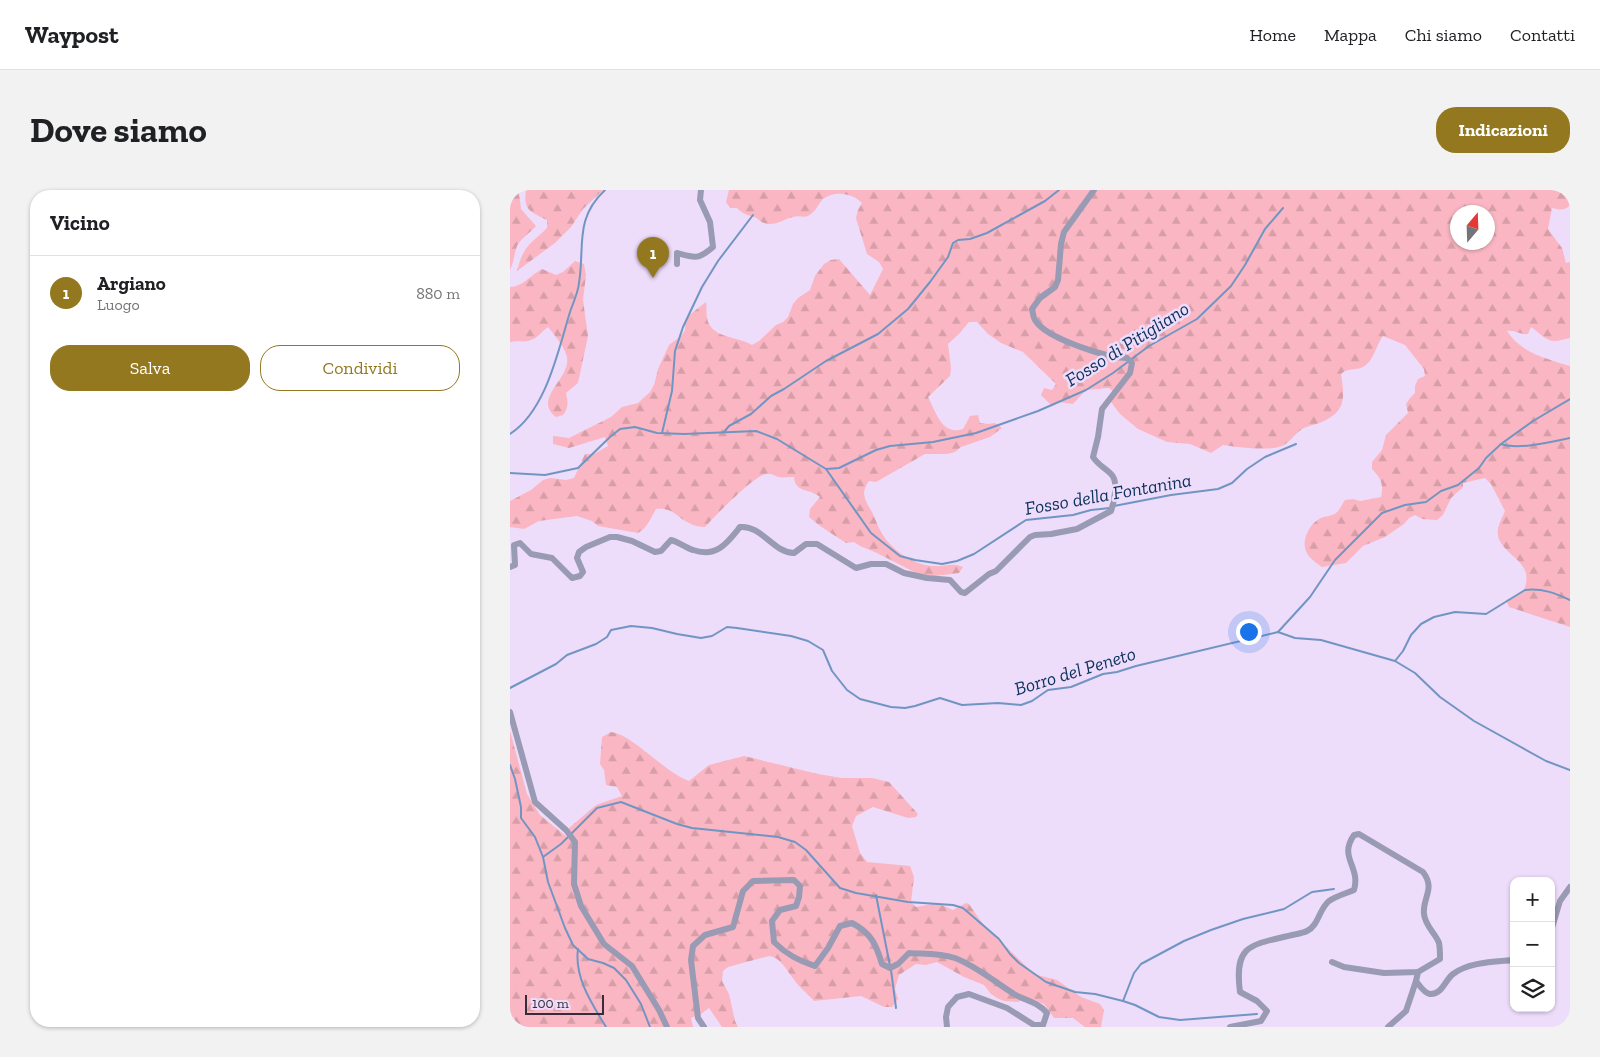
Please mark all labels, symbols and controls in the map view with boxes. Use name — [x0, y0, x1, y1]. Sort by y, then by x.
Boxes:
text: Waypost — [25, 20, 119, 49]
text: Home — [1250, 24, 1296, 46]
text: Mappa — [1324, 24, 1377, 46]
text: Chi siamo — [1405, 24, 1482, 46]
text: Contatti — [1510, 24, 1575, 46]
button: Indicazioni — [1436, 107, 1570, 153]
text: Dove siamo — [30, 109, 207, 151]
north arrow — [1450, 205, 1495, 250]
text: Vicino — [50, 210, 110, 235]
pin: 1 — [637, 237, 669, 278]
text: Argiano — [97, 272, 166, 295]
text: 1 — [63, 284, 69, 303]
text: 880 m — [416, 284, 460, 303]
text: Luogo — [97, 295, 140, 314]
water label: Fosso di Pitigliano — [1061, 297, 1193, 391]
button: Salva — [50, 345, 250, 391]
button: Condividi — [260, 345, 460, 391]
water label: Fosso della Fontanina — [1023, 468, 1193, 520]
your location — [1236, 619, 1262, 645]
water label: Borro del Peneto — [1011, 642, 1139, 700]
map controls — [1510, 877, 1555, 1012]
button: + — [1510, 877, 1555, 922]
button: − — [1510, 922, 1555, 967]
button: layers — [1510, 967, 1555, 1012]
scale bar — [525, 992, 604, 1015]
text: 100 m — [532, 995, 569, 1012]

